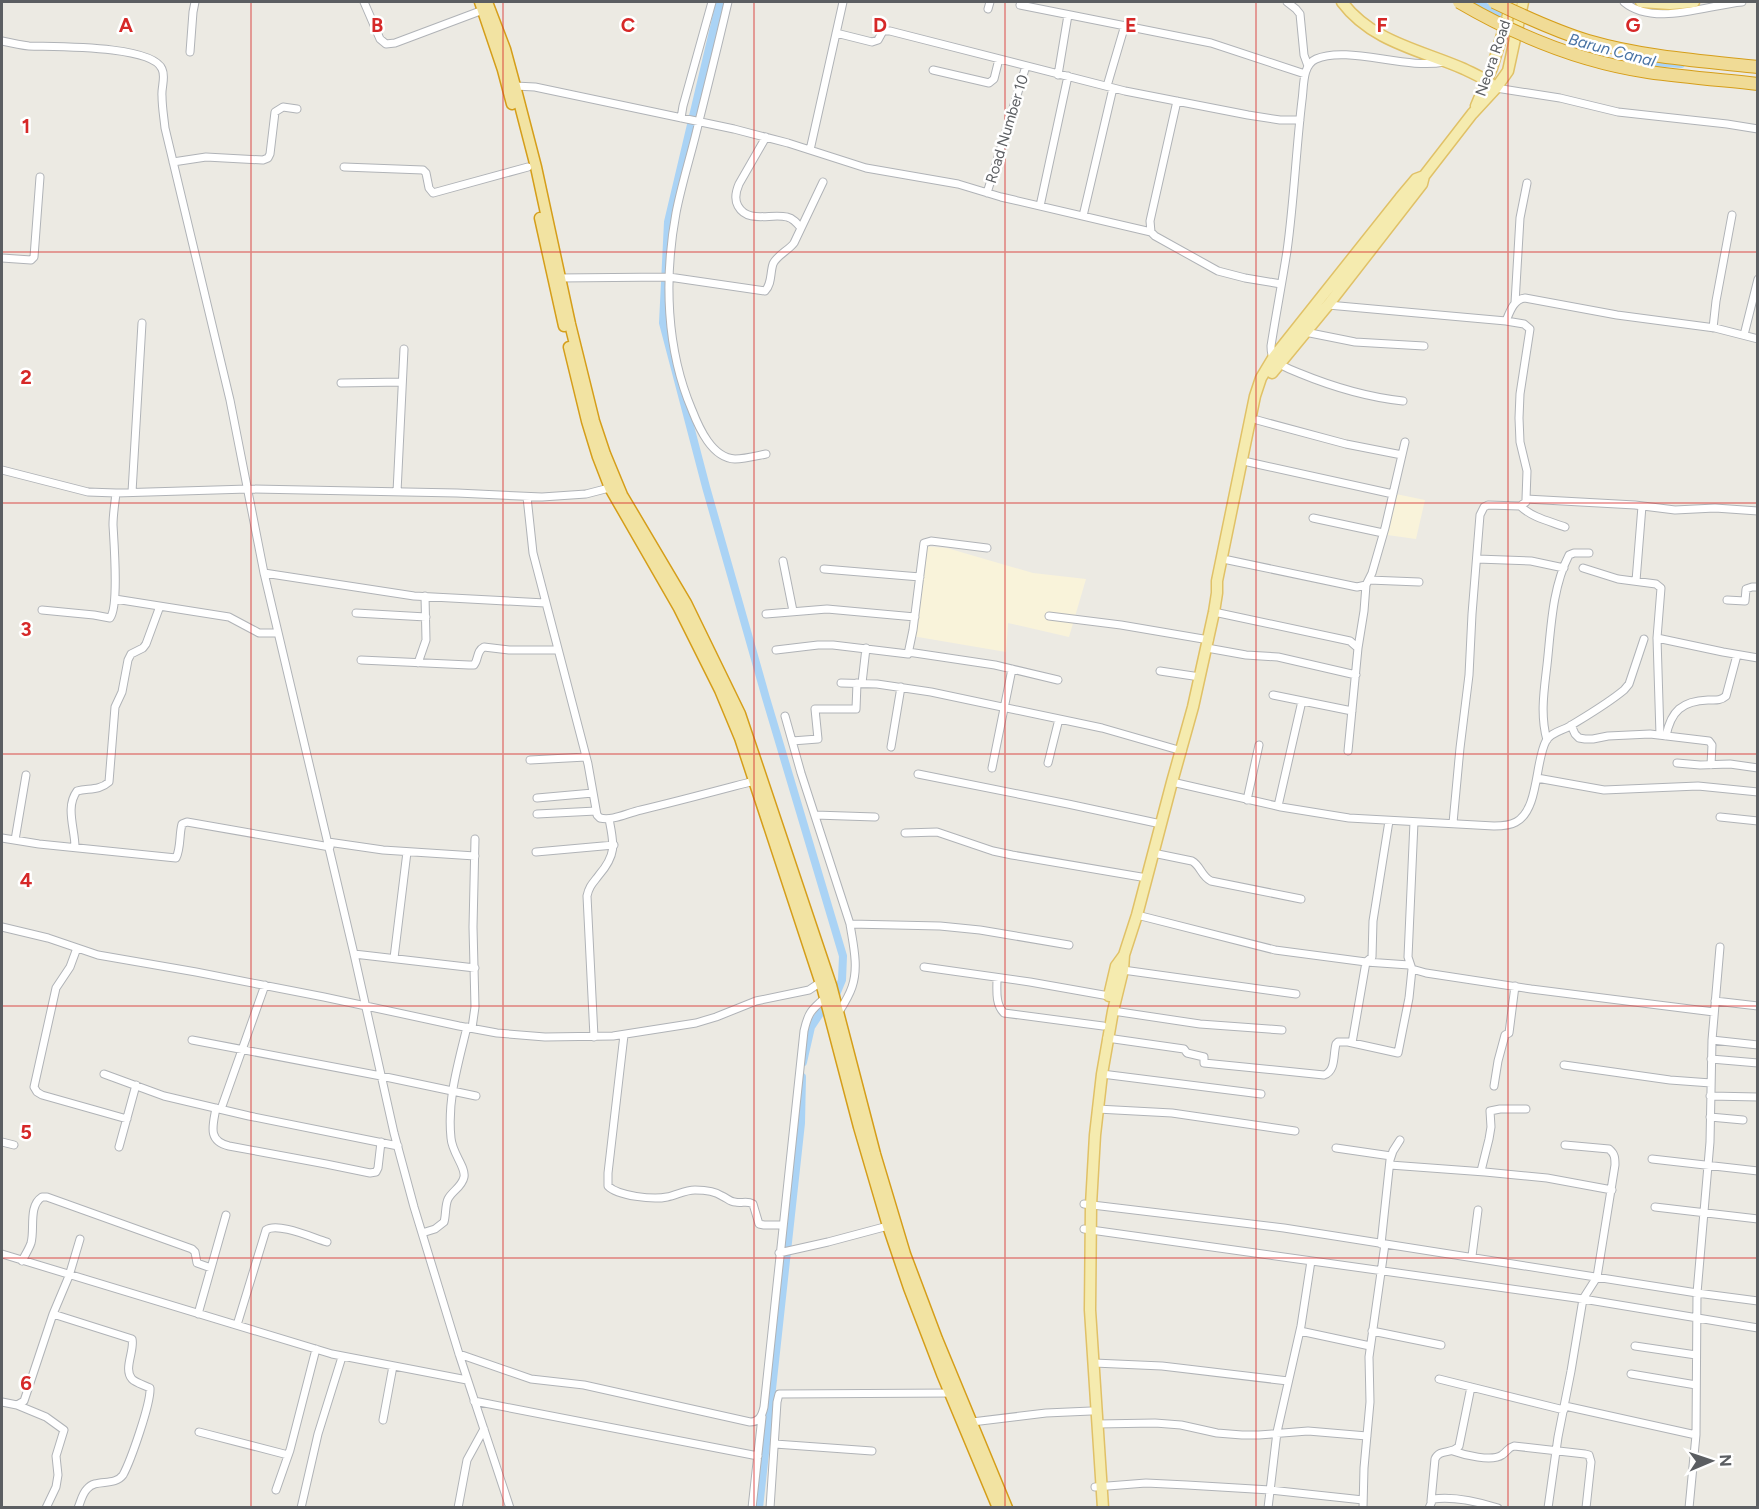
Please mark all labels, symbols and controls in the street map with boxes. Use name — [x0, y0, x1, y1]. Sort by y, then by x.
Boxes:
text: A — [119, 13, 134, 37]
text: B — [371, 13, 383, 37]
text: C — [621, 13, 635, 37]
text: D — [873, 13, 887, 37]
text: E — [1125, 13, 1137, 37]
text: F — [1376, 13, 1388, 37]
text: G — [1626, 13, 1641, 37]
street label: Neora Road — [1472, 18, 1514, 98]
water label: Barun Canal — [1566, 29, 1658, 71]
street label: Road Number 10 — [982, 73, 1032, 185]
text: 1 — [22, 114, 30, 138]
text: 2 — [20, 365, 32, 389]
text: 3 — [20, 617, 32, 641]
text: 4 — [20, 868, 33, 892]
text: 5 — [20, 1120, 32, 1144]
text: 6 — [20, 1371, 32, 1395]
north arrow — [1681, 1431, 1741, 1491]
text: N — [1716, 1454, 1735, 1467]

